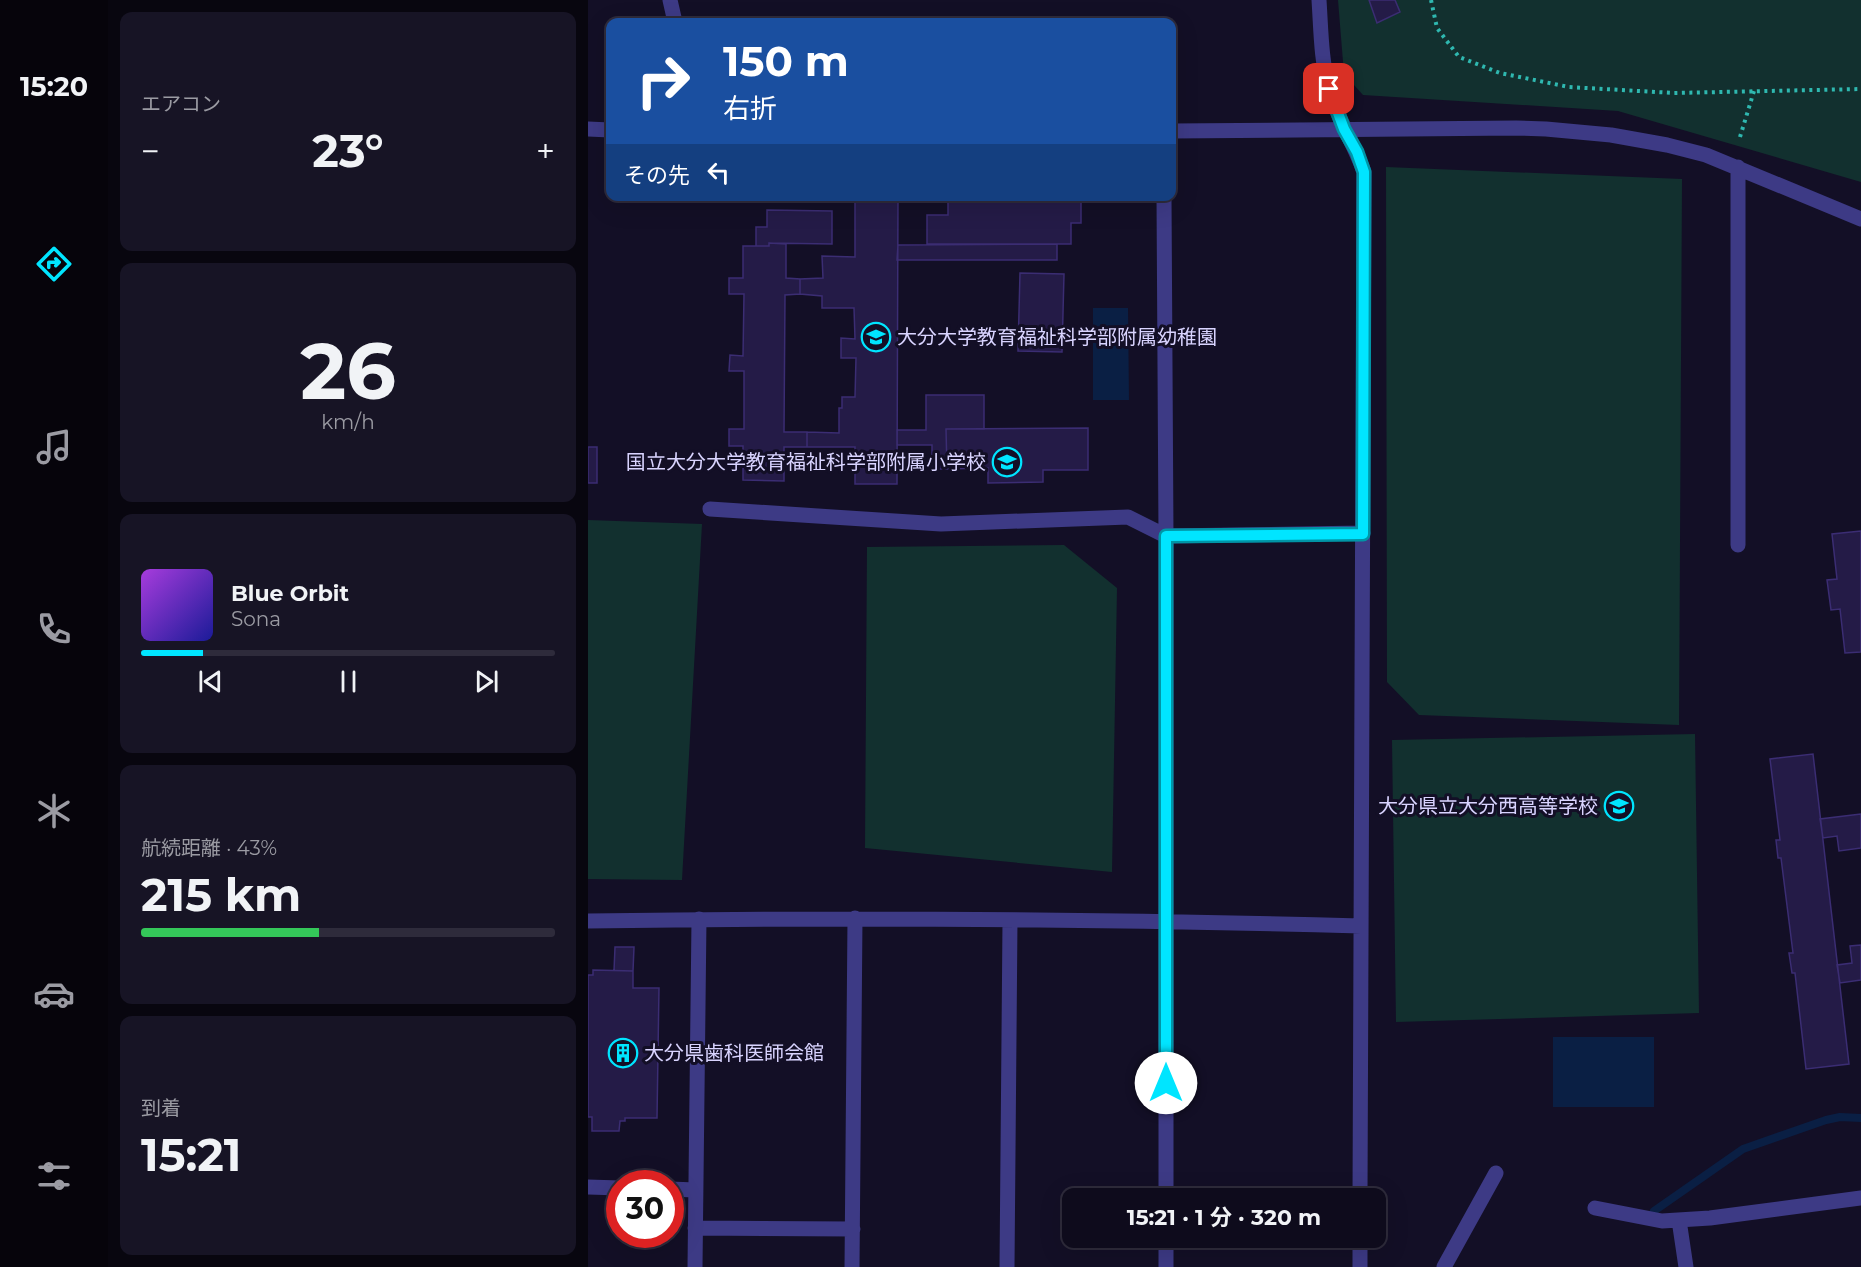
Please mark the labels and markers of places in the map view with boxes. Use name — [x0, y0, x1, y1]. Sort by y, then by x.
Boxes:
pin — [1303, 63, 1354, 114]
school or university icon: 大分大学教育福祉科学部附属幼稚園 — [860, 321, 892, 353]
place label: 大分大学教育福祉科学部附属幼稚園 — [897, 325, 1217, 349]
school or university icon: 国立大分大学教育福祉科学部附属小学校 — [991, 446, 1023, 478]
place label: 国立大分大学教育福祉科学部附属小学校 — [626, 450, 986, 474]
school or university icon: 大分県立大分西高等学校 — [1603, 790, 1635, 822]
place label: 大分県立大分西高等学校 — [1378, 794, 1598, 818]
building icon: 大分県歯科医師会館 — [607, 1037, 639, 1069]
place label: 大分県歯科医師会館 — [644, 1041, 824, 1065]

